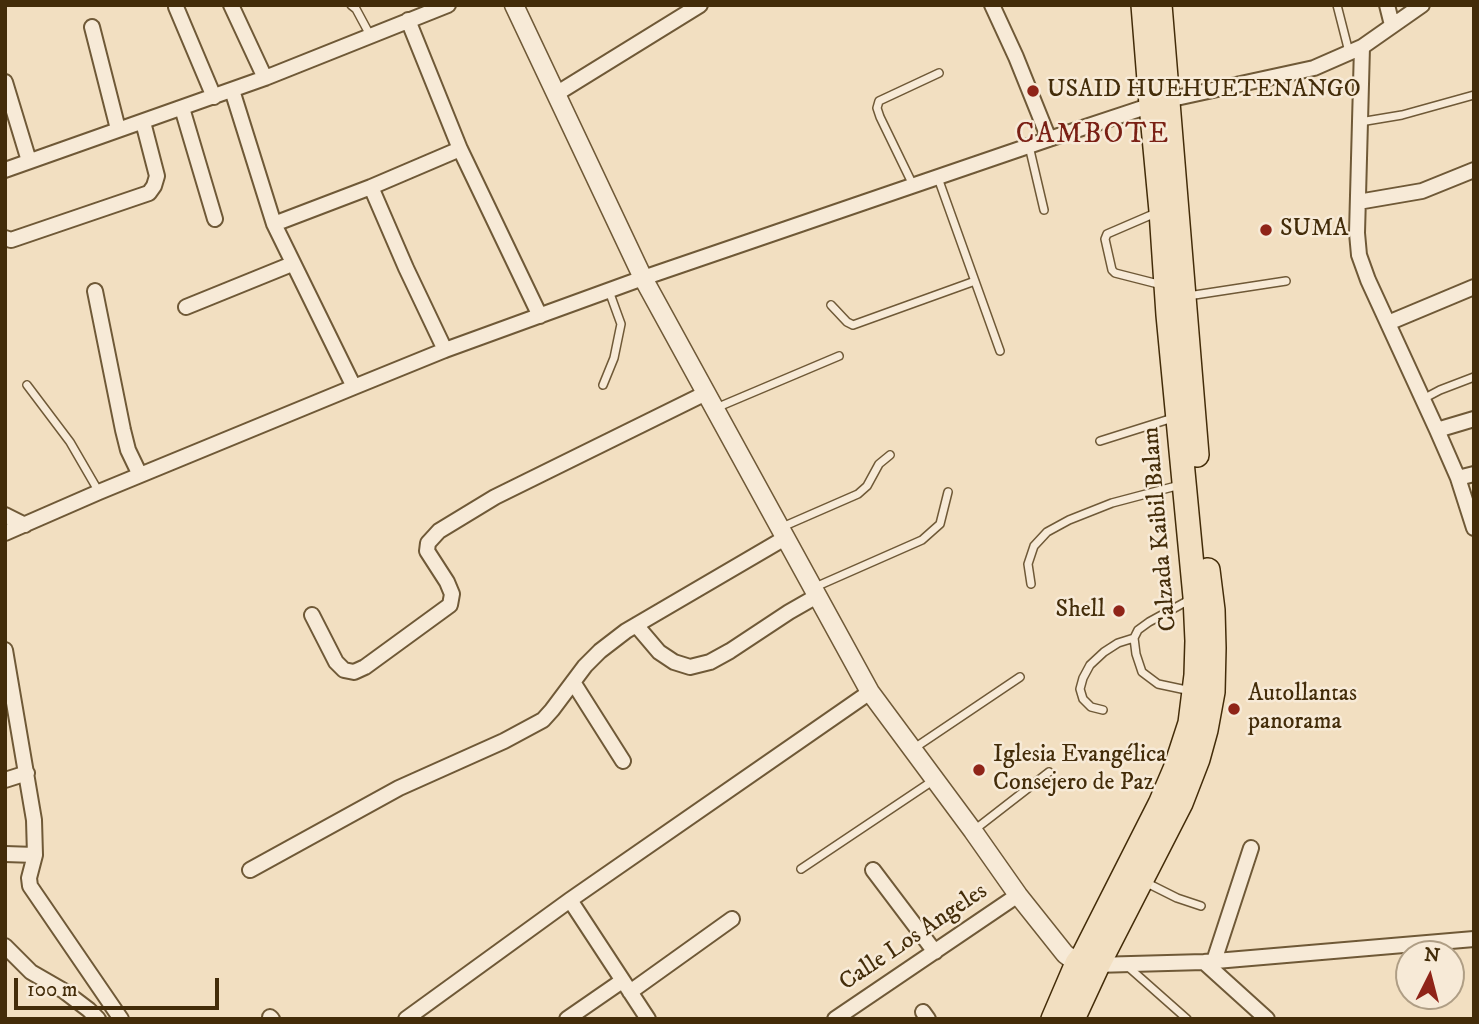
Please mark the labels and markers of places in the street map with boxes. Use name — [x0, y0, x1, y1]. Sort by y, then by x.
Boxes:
place label: USAID HUEHUETENANGO — [1047, 77, 1361, 105]
marker: USAID HUEHUETENANGO — [1025, 83, 1041, 99]
place label: SUMA — [1280, 216, 1348, 244]
marker: SUMA — [1258, 222, 1274, 238]
place label: Shell — [1056, 597, 1105, 625]
marker: Shell — [1111, 603, 1127, 619]
place label: Autollantas panorama — [1248, 681, 1357, 737]
marker: Autollantas panorama — [1226, 701, 1242, 717]
place label: Iglesia Evangélica Consejero de Paz — [993, 742, 1167, 798]
marker: Iglesia Evangélica Consejero de Paz — [971, 762, 987, 778]

